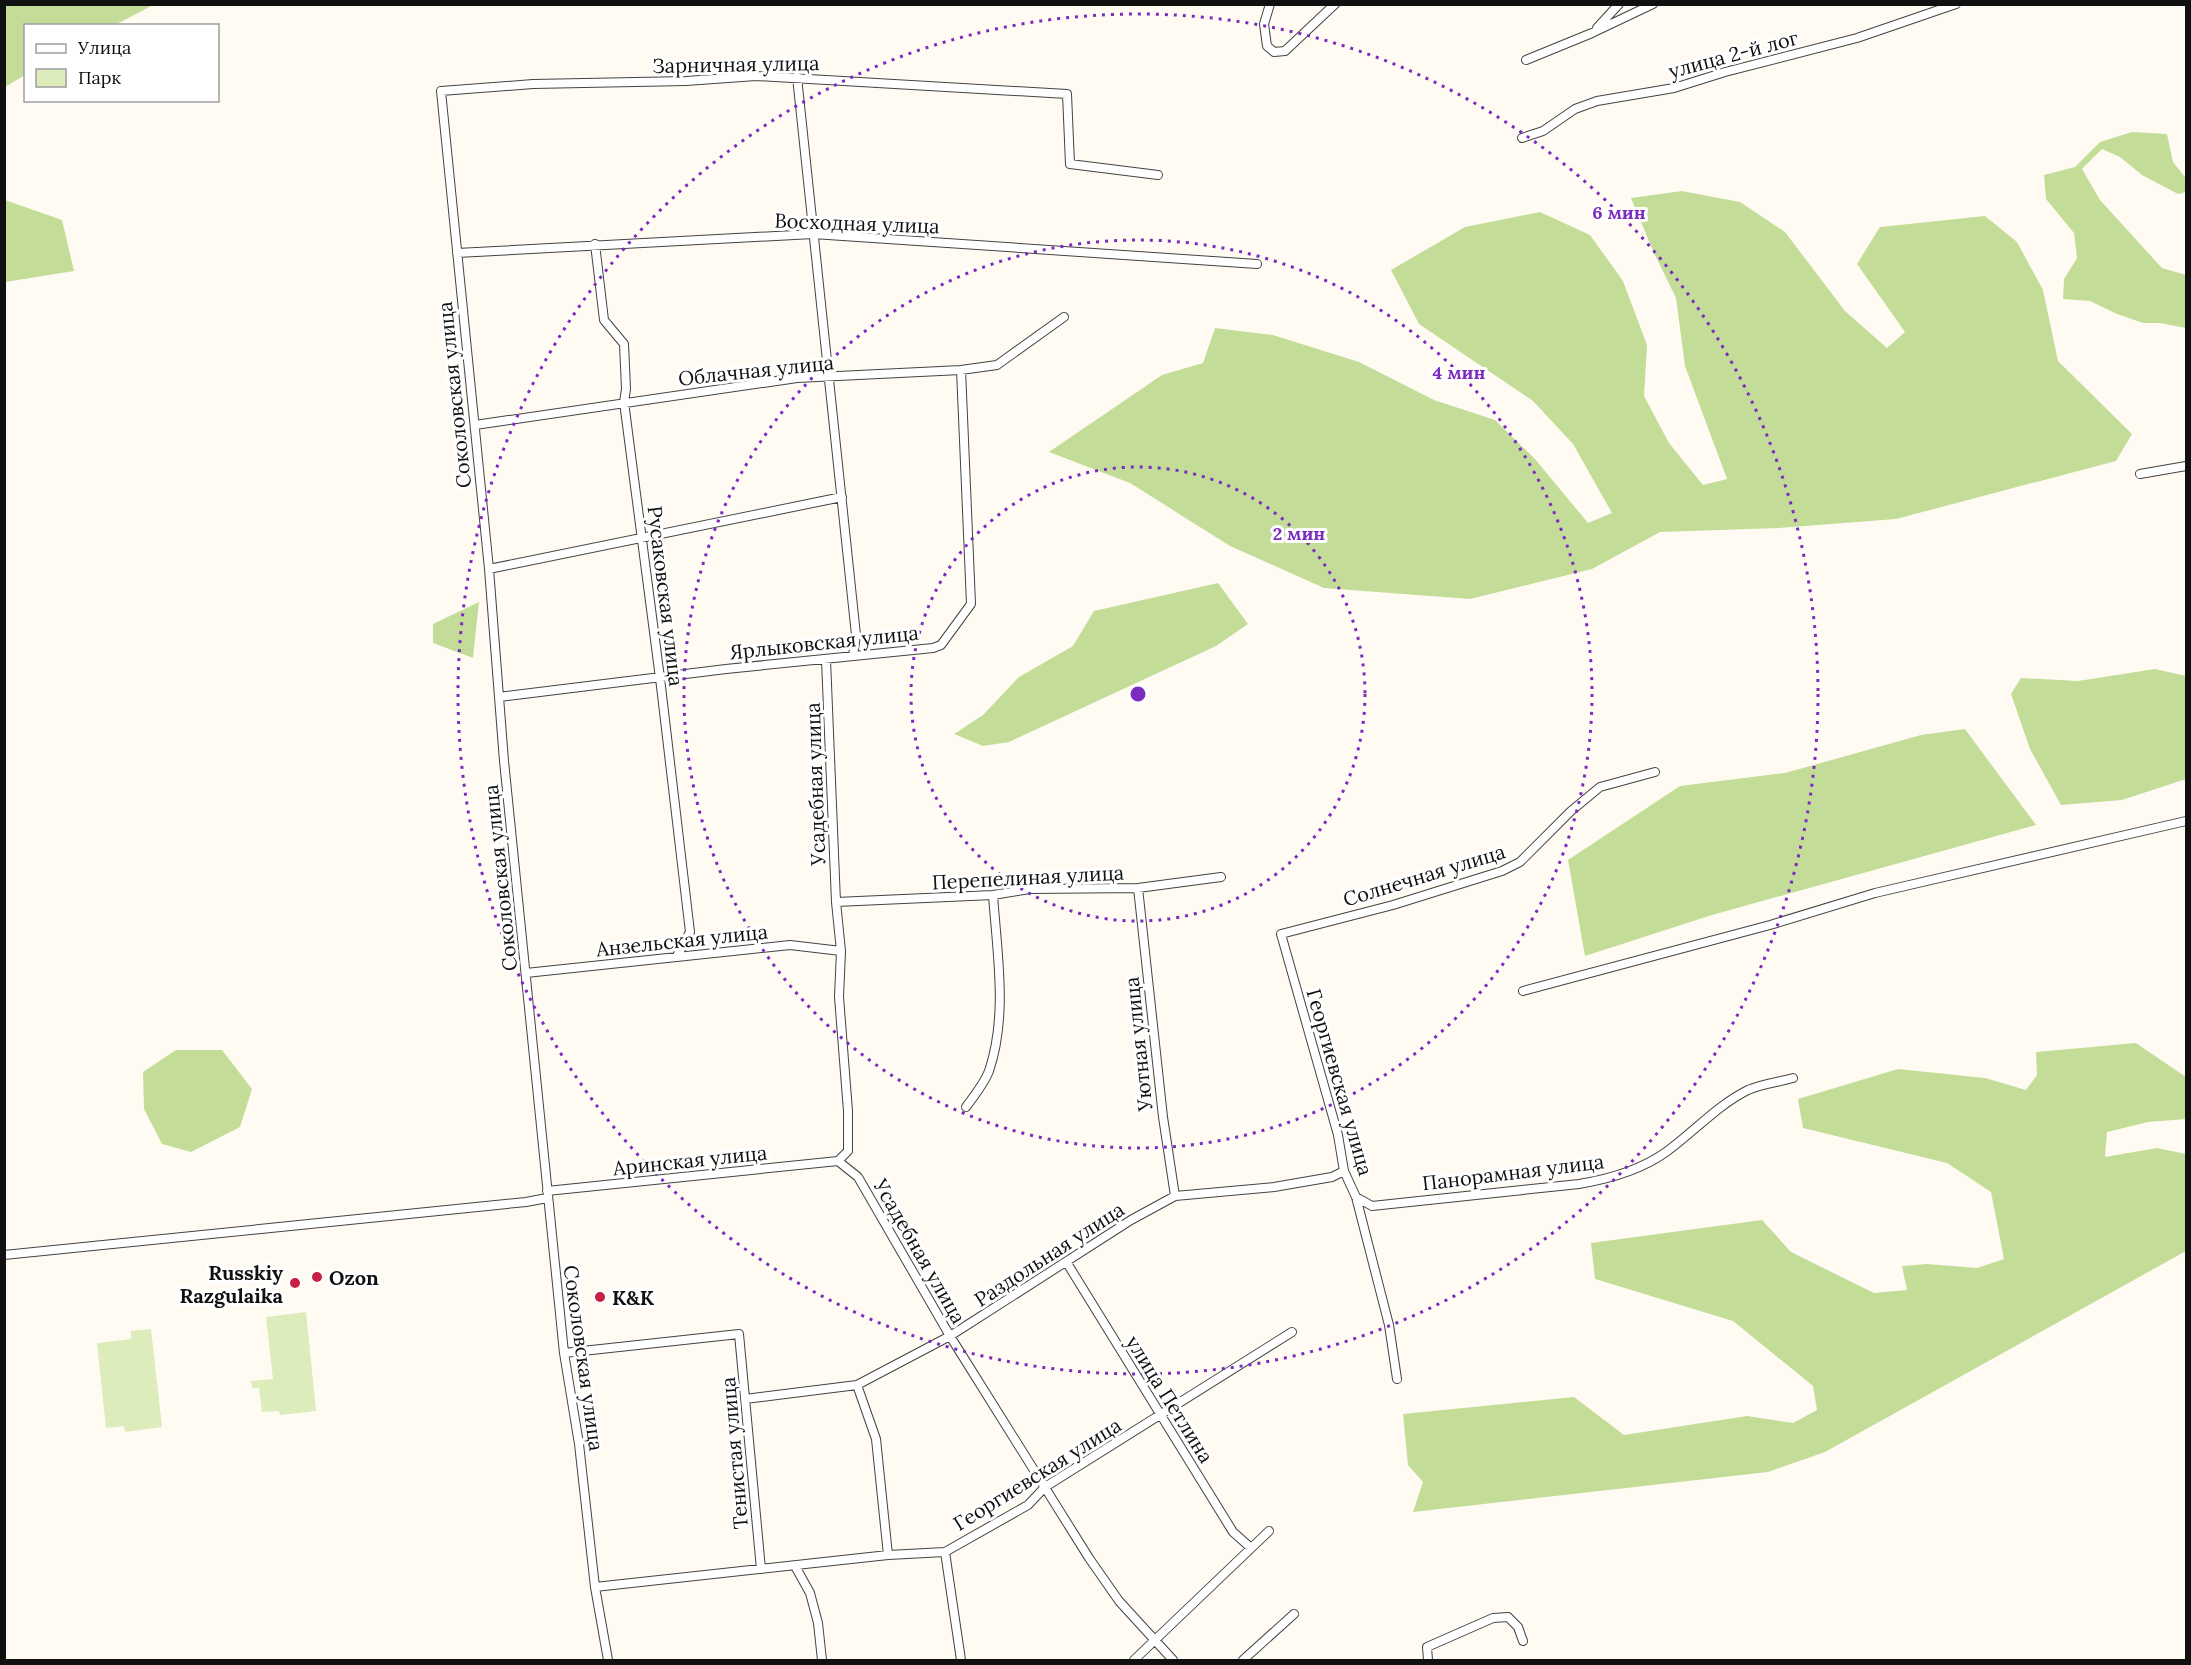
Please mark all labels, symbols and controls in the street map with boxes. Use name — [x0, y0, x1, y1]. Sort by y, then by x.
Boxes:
legend — [24, 24, 219, 102]
street label: улица 2-й лог — [1666, 25, 1801, 83]
text: Улица — [77, 36, 131, 59]
street label: Зарничная улица — [652, 50, 820, 78]
text: Парк — [78, 66, 122, 89]
text: 6 мин — [1592, 201, 1646, 224]
street label: Восходная улица — [774, 208, 940, 238]
street label: Соколовская улица — [432, 301, 476, 489]
street label: Облачная улица — [677, 349, 835, 391]
text: 4 мин — [1433, 361, 1485, 384]
street label: Русаковская улица — [643, 504, 689, 688]
text: 2 мин — [1273, 522, 1325, 545]
street label: Ярлыковская улица — [728, 620, 920, 664]
centre of rings — [1128, 684, 1148, 704]
street label: Усадебная улица — [800, 702, 830, 867]
street label: Соколовская улица — [478, 784, 522, 972]
street label: Солнечная улица — [1340, 838, 1508, 912]
street label: Перепелиная улица — [931, 859, 1125, 895]
street label: Анзельская улица — [594, 919, 769, 962]
street label: Уютная улица — [1119, 976, 1158, 1113]
street label: Георгиевская улица — [1301, 986, 1379, 1178]
street label: Аринская улица — [611, 1139, 768, 1181]
street label: Панорамная улица — [1421, 1148, 1605, 1196]
street label: Усадебная улица — [868, 1173, 972, 1328]
street label: Раздольная улица — [969, 1196, 1129, 1312]
place label: Russkiy Razgulaika — [179, 1260, 284, 1308]
street label: Соколовская улица — [559, 1264, 609, 1452]
place label: Ozon — [329, 1265, 379, 1290]
marker: Ozon — [310, 1270, 324, 1284]
marker: Russkiy Razgulaika — [288, 1276, 302, 1290]
place label: K&K — [612, 1285, 655, 1310]
marker: K&K — [593, 1290, 607, 1304]
street label: улица Петлина — [1121, 1331, 1219, 1467]
street label: Тенистая улица — [715, 1376, 753, 1530]
street label: Георгиевская улица — [948, 1412, 1126, 1536]

